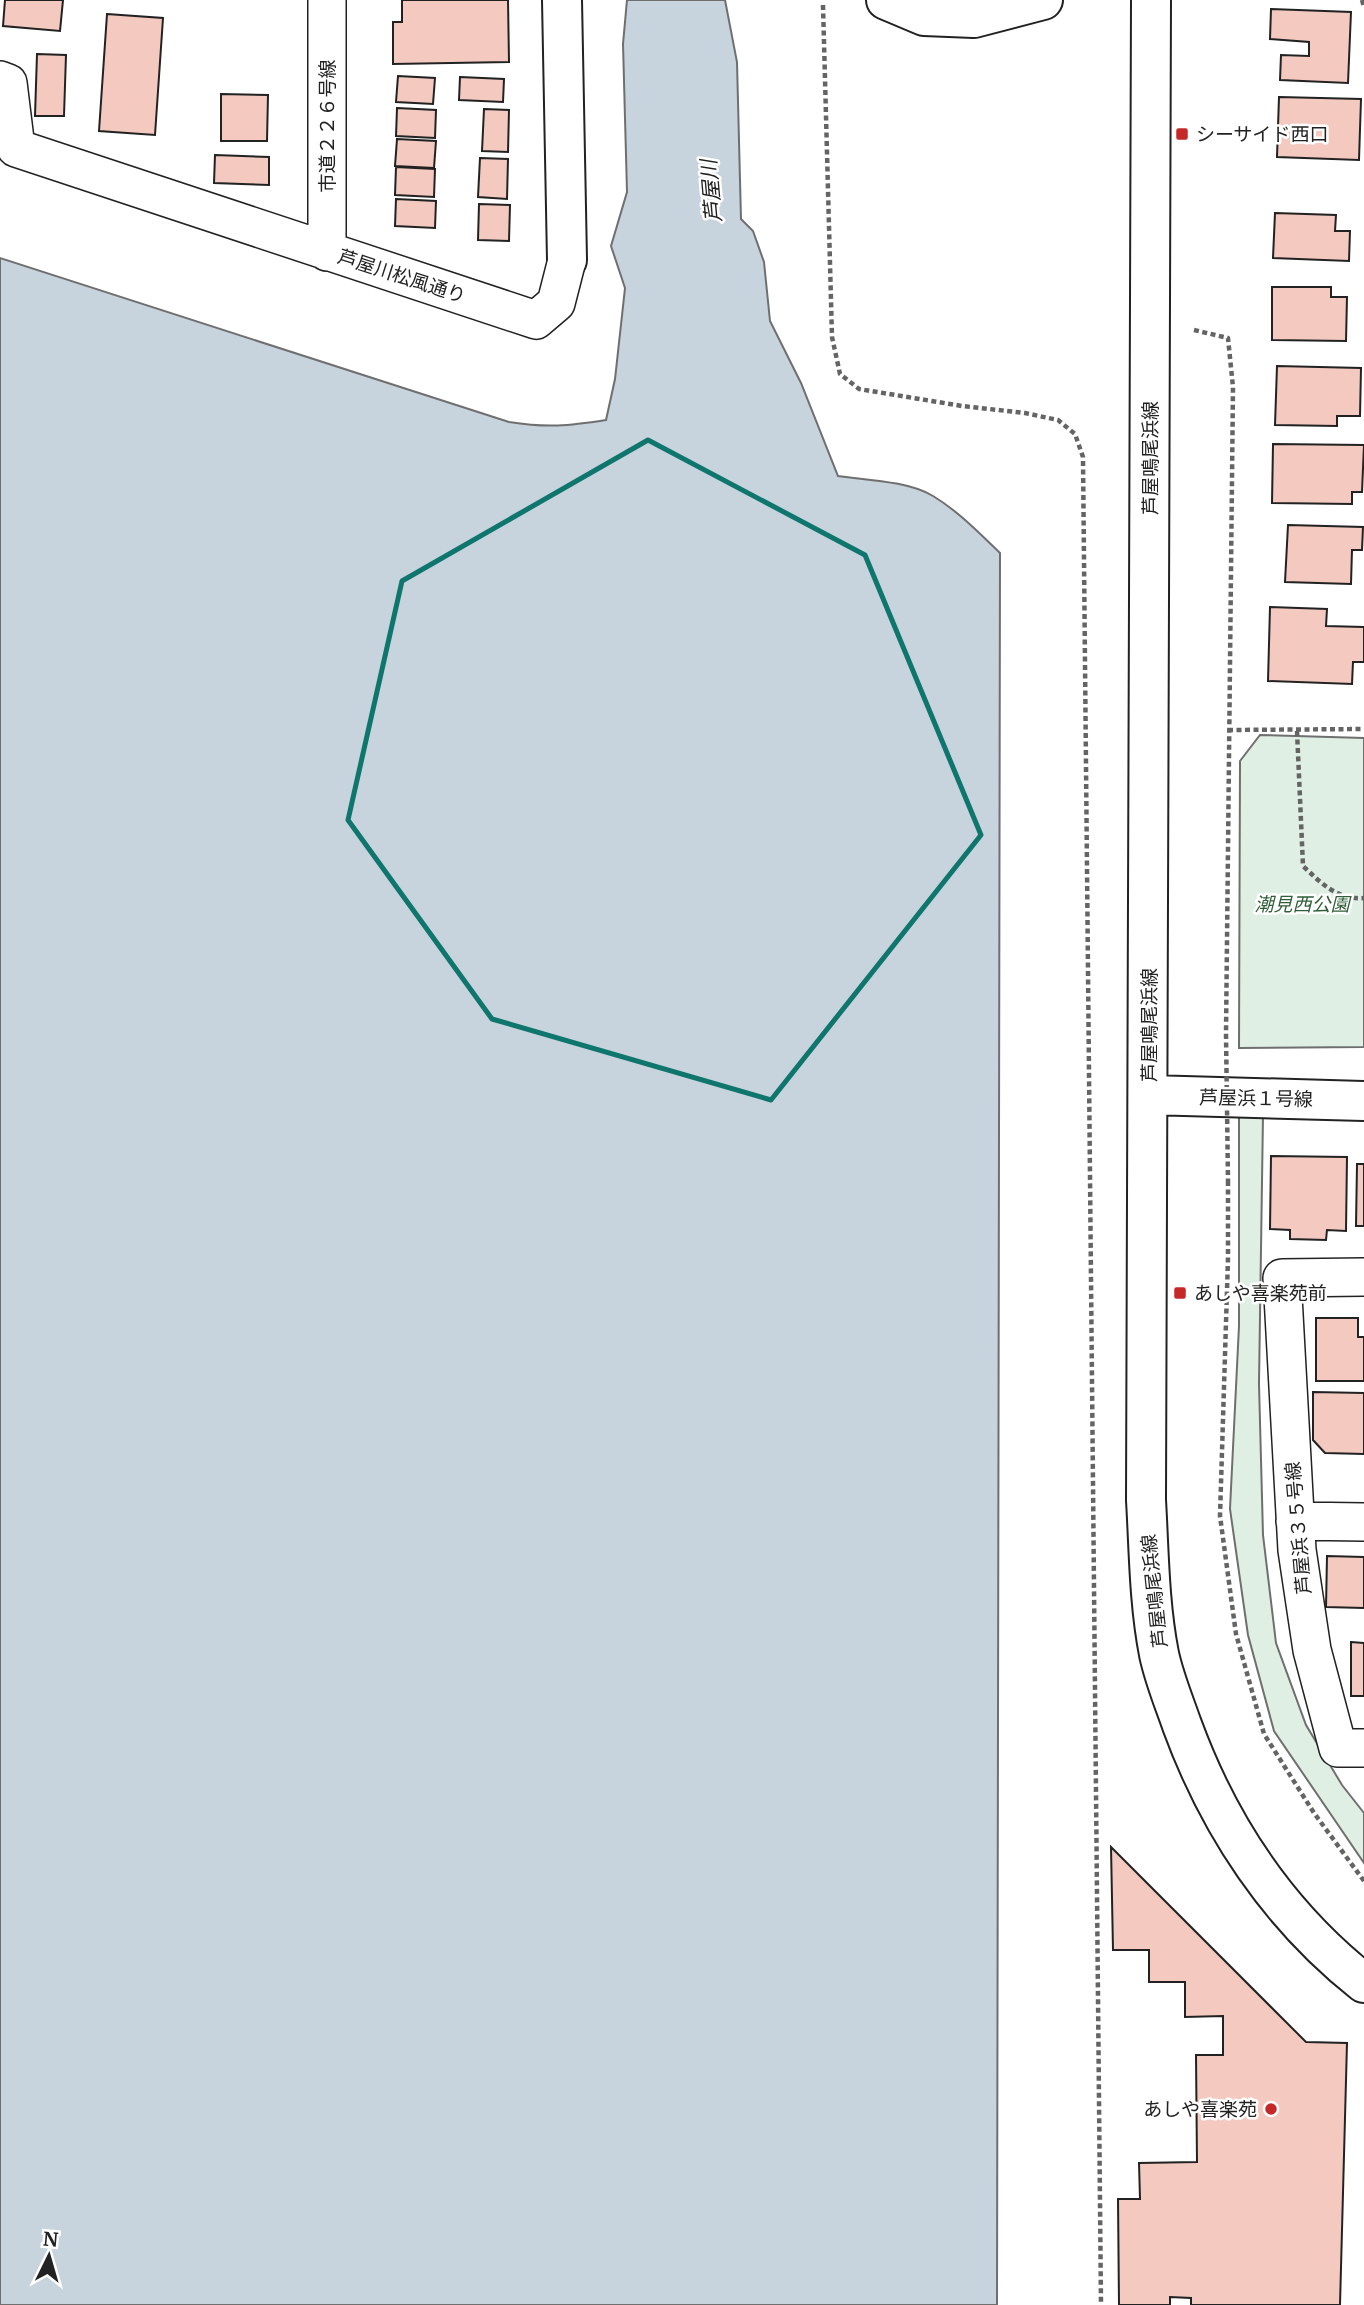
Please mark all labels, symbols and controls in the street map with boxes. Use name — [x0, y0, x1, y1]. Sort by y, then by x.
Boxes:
street label: 市道２２６号線 — [315, 59, 339, 193]
place label: シーサイド西口 — [1196, 122, 1329, 146]
marker: シーサイド西口 — [1174, 126, 1190, 142]
water label: 芦屋川 — [695, 156, 727, 224]
street label: 芦屋川松風通り — [335, 244, 469, 308]
street label: 芦屋鳴尾浜線 — [1138, 401, 1162, 515]
park label: 潮見西公園 — [1254, 892, 1352, 916]
street label: 芦屋鳴尾浜線 — [1137, 968, 1161, 1082]
street label: 芦屋浜１号線 — [1199, 1085, 1313, 1111]
place label: あしや喜楽苑前 — [1194, 1281, 1327, 1305]
marker: あしや喜楽苑前 — [1172, 1285, 1188, 1301]
street label: 芦屋浜３５号線 — [1280, 1461, 1316, 1595]
street label: 芦屋鳴尾浜線 — [1136, 1533, 1172, 1649]
place label: あしや喜楽苑 — [1143, 2097, 1257, 2121]
marker: あしや喜楽苑 — [1263, 2101, 1279, 2117]
north arrow — [14, 2221, 84, 2291]
text: N — [42, 2226, 59, 2252]

